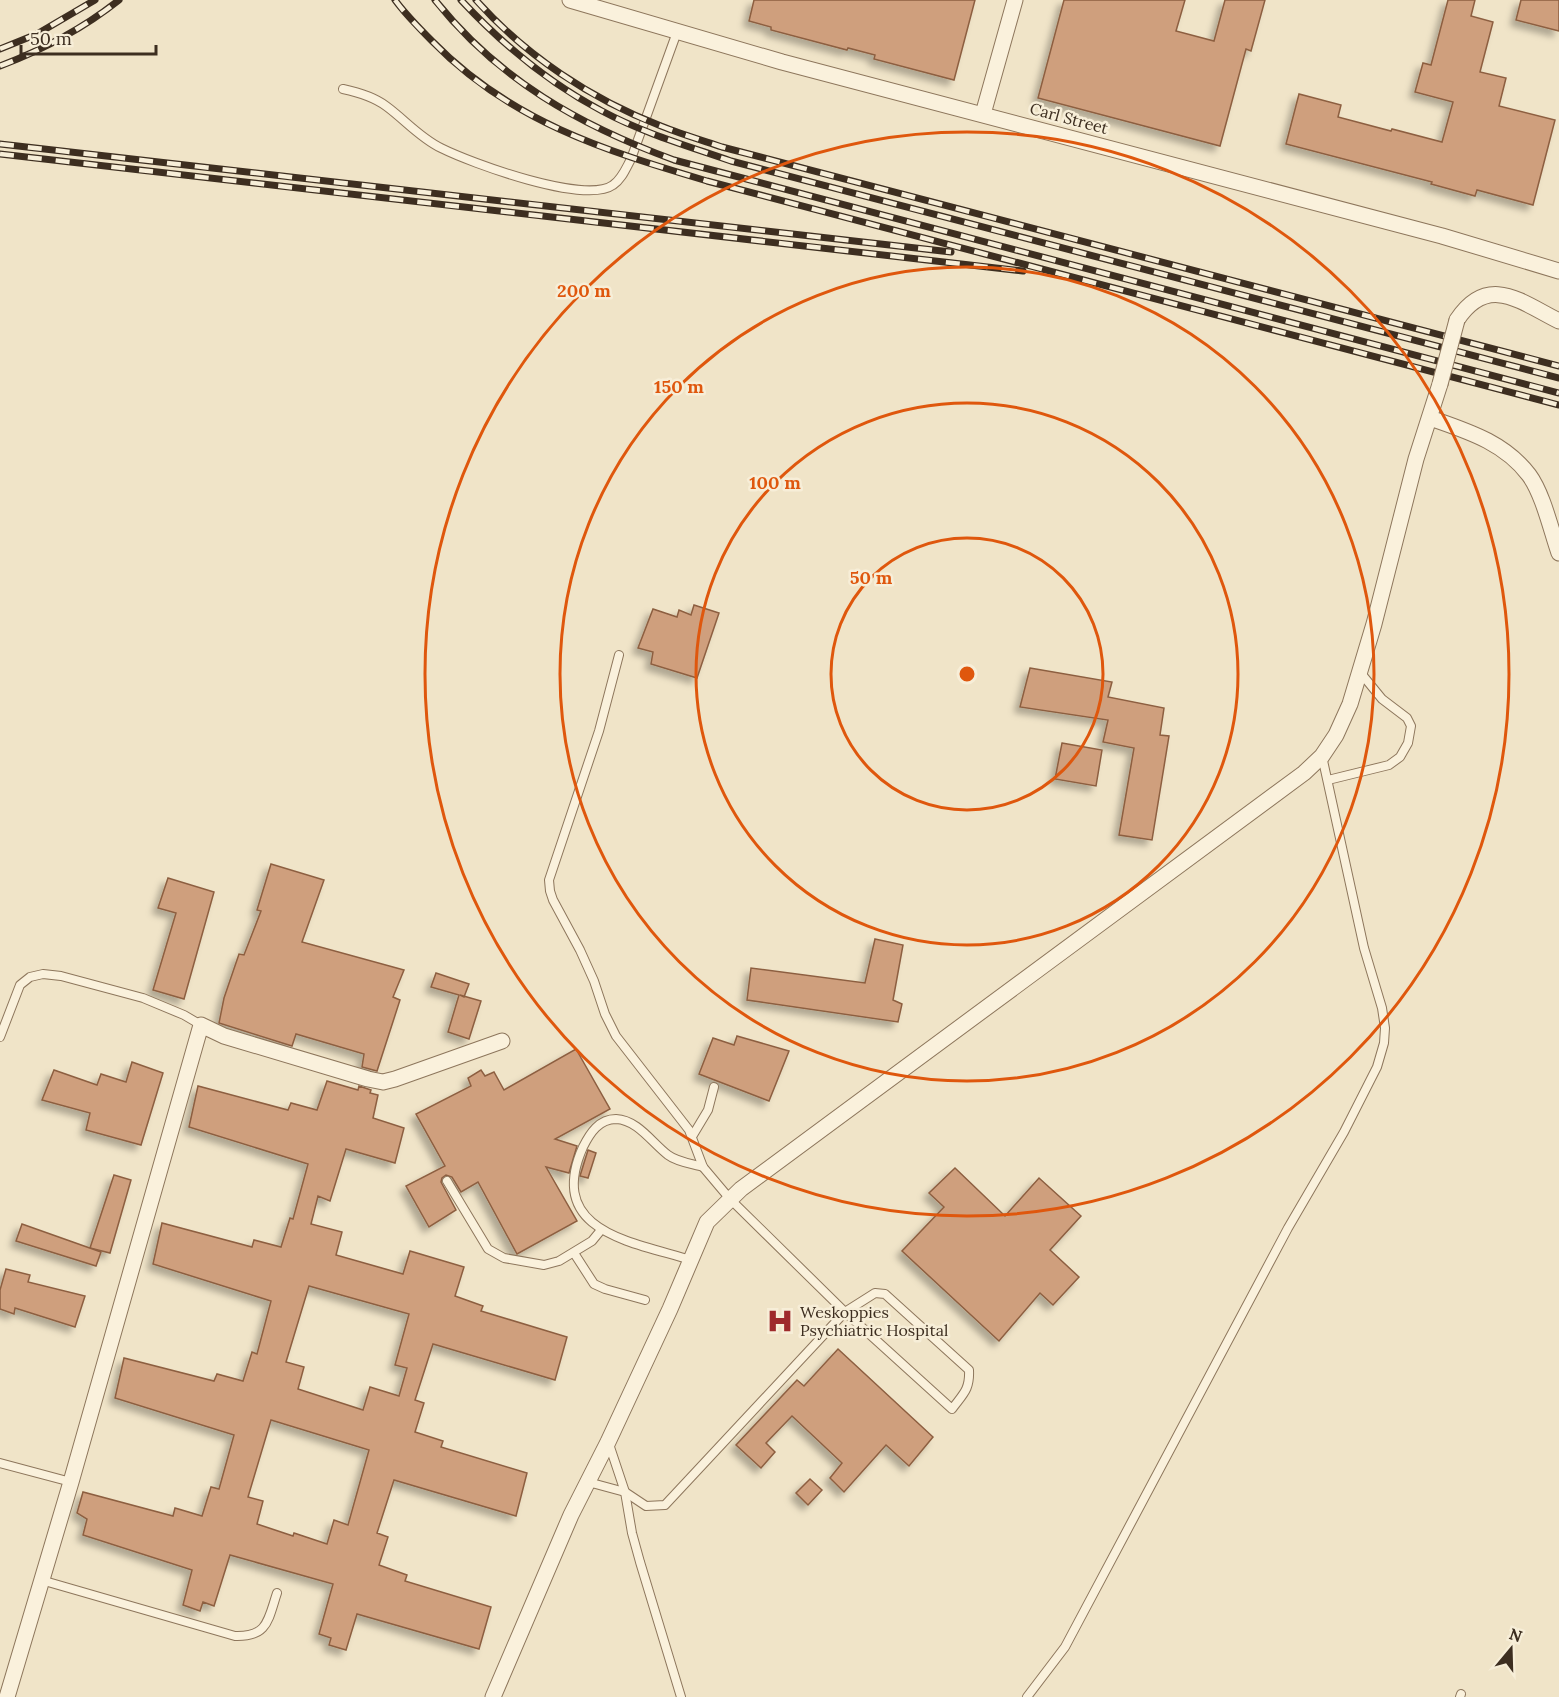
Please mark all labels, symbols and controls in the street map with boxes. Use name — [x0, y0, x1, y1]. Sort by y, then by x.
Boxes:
scale bar — [21, 18, 156, 56]
text: 50 m — [30, 27, 72, 50]
street label: Carl Street — [1028, 98, 1111, 138]
text: 200 m — [557, 279, 611, 302]
text: 150 m — [654, 375, 704, 398]
text: 100 m — [749, 471, 801, 494]
text: 50 m — [850, 566, 893, 589]
centre of rings — [957, 664, 977, 684]
place label: Weskoppies Psychiatric Hospital — [800, 1302, 948, 1340]
hospital icon: Weskoppies Psychiatric Hospital — [765, 1306, 795, 1336]
north arrow — [1481, 1619, 1541, 1679]
text: N — [1507, 1623, 1525, 1646]

